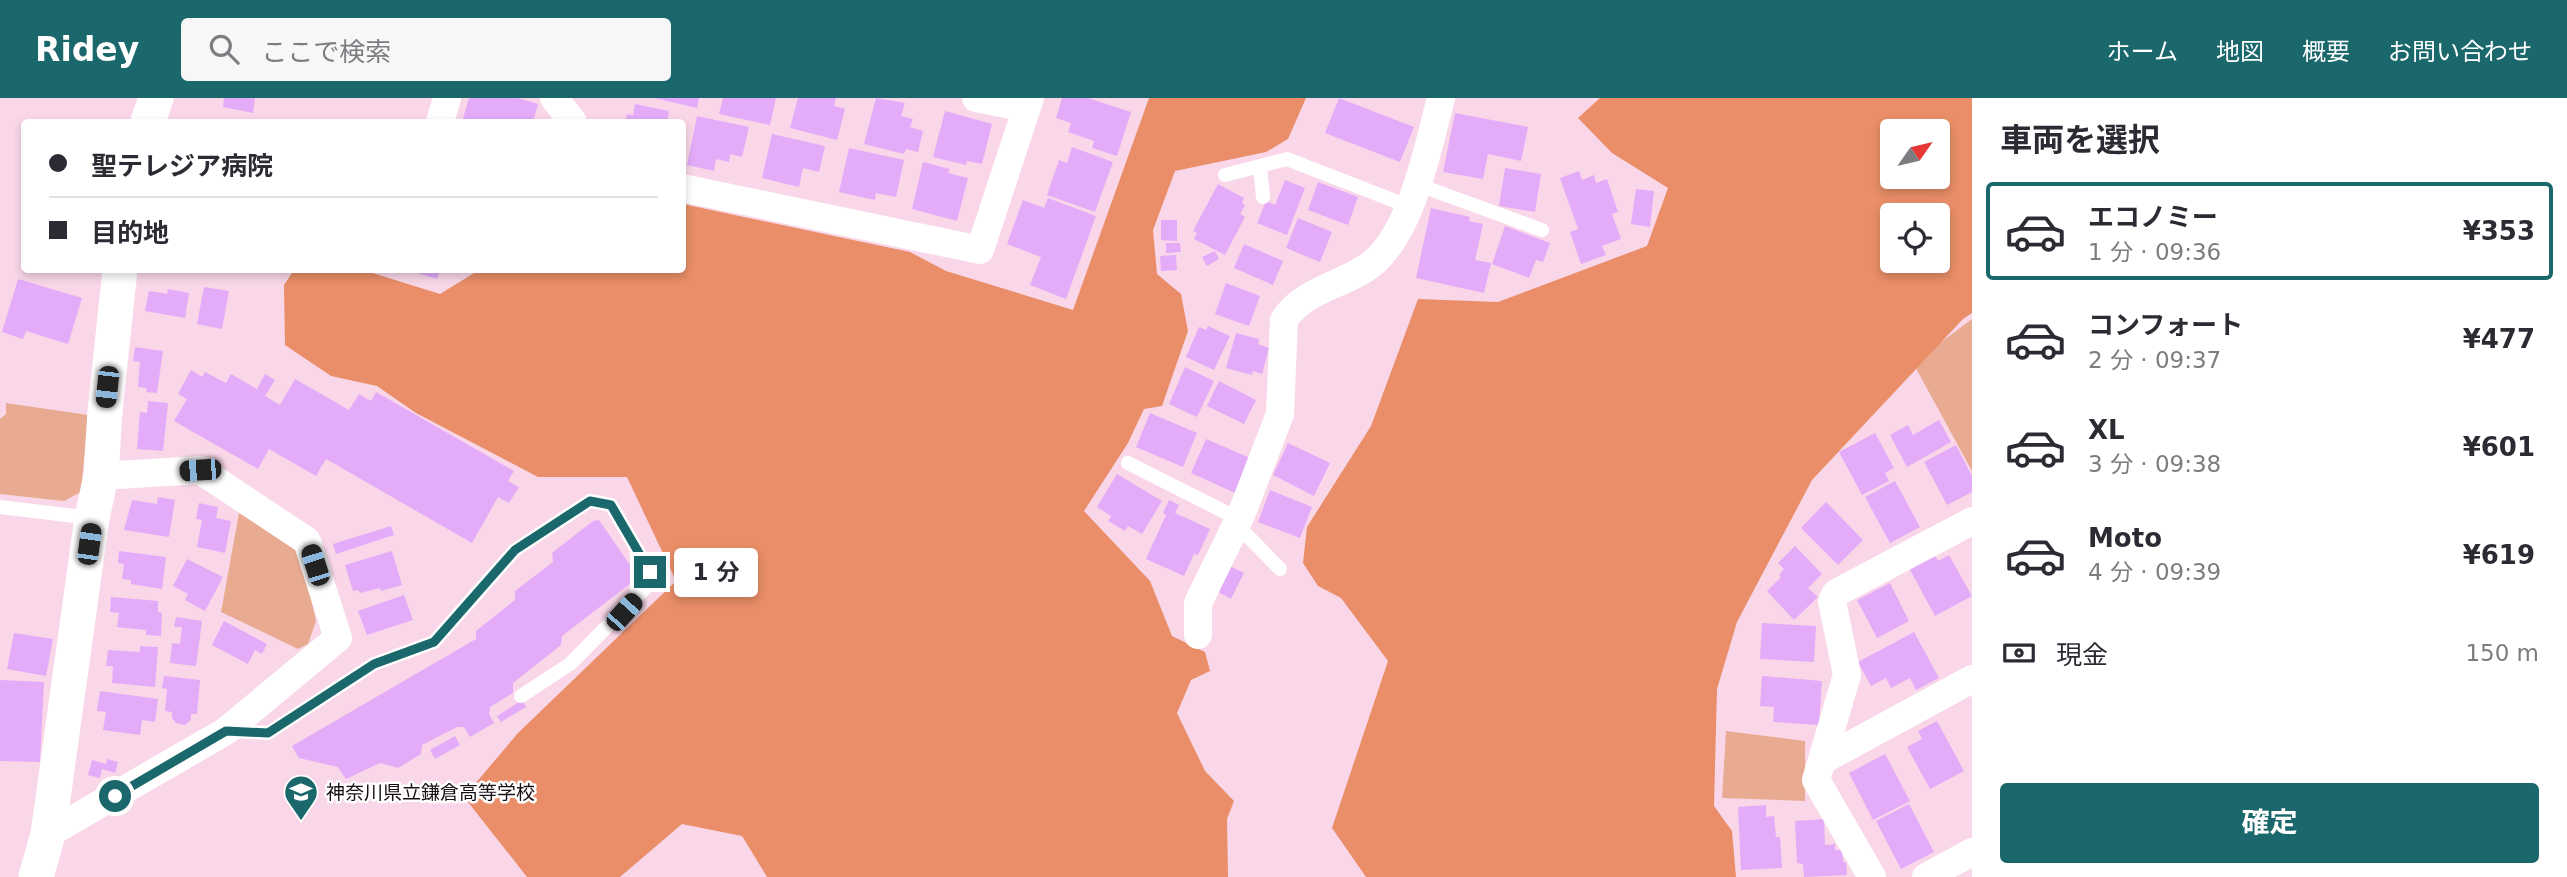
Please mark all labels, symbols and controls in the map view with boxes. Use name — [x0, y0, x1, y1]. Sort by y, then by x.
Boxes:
search box — [181, 18, 671, 81]
text: Ridey — [35, 30, 139, 69]
icon: search — [205, 30, 243, 68]
text: ここで検索 — [261, 37, 391, 67]
text: ホーム — [2107, 38, 2178, 66]
text: 地図 — [2216, 38, 2264, 66]
text: 概要 — [2302, 38, 2350, 66]
text: お問い合わせ — [2388, 38, 2532, 66]
north arrow — [1880, 119, 1950, 189]
map controls — [1880, 119, 1950, 273]
text: 車両を選択 — [2000, 121, 2160, 159]
text: 聖テレジア病院 — [91, 151, 273, 181]
icon: car — [2004, 200, 2067, 263]
text: エコノミー — [2088, 202, 2218, 232]
button: locate — [1880, 203, 1950, 273]
text: ¥353 — [2463, 216, 2535, 246]
text: 目的地 — [91, 218, 169, 248]
text: 1 分 · 09:36 — [2088, 239, 2221, 265]
icon: car — [2004, 308, 2067, 371]
text: コンフォート — [2088, 310, 2243, 340]
text: ¥477 — [2463, 324, 2535, 354]
text: 2 分 · 09:37 — [2088, 347, 2221, 373]
car — [95, 365, 120, 409]
text: XL — [2088, 415, 2125, 445]
icon: car — [2004, 416, 2067, 479]
text: ¥601 — [2463, 432, 2535, 462]
text: 3 分 · 09:38 — [2088, 451, 2221, 477]
car — [179, 458, 222, 482]
car — [76, 522, 103, 566]
text: Moto — [2088, 523, 2162, 553]
icon: car — [2004, 524, 2067, 587]
text: ¥619 — [2463, 540, 2535, 570]
car — [299, 542, 332, 588]
callout: 1 分 — [674, 547, 758, 596]
route end — [634, 556, 666, 588]
text: 1 分 — [692, 559, 740, 585]
text: 4 分 · 09:39 — [2088, 559, 2221, 585]
car — [603, 589, 646, 635]
icon: cash — [2000, 634, 2038, 672]
text: 現金 — [2056, 640, 2108, 670]
text: 150 m — [2465, 640, 2539, 666]
school or university icon: 神奈川県立鎌倉高等学校 — [282, 773, 320, 822]
route start — [99, 780, 131, 812]
place label: 神奈川県立鎌倉高等学校 — [326, 781, 535, 803]
button: 確定 — [2000, 783, 2539, 863]

